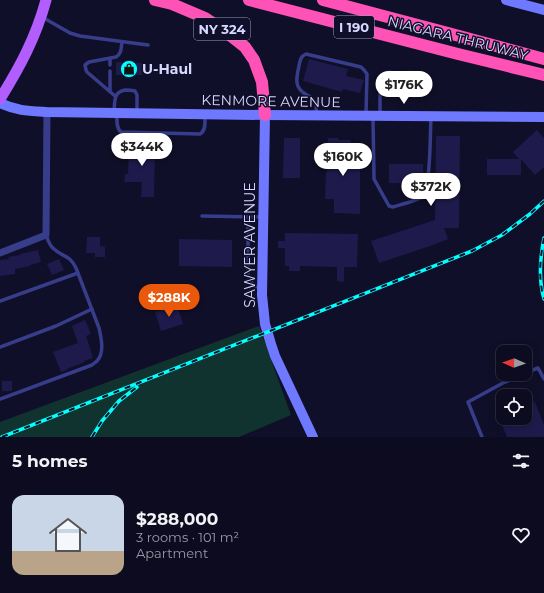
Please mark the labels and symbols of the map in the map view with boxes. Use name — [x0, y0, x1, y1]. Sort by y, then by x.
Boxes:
street label: NIAGARA THRUWAY — [386, 12, 530, 64]
road number: I 190 — [334, 16, 374, 38]
road number: NY 324 — [194, 18, 250, 40]
shop icon: U-Haul — [119, 59, 139, 79]
place label: U-Haul — [142, 60, 192, 78]
pin: $176K — [376, 71, 432, 105]
street label: KENMORE AVENUE — [201, 91, 341, 111]
pin: $344K — [114, 133, 170, 167]
pin: $160K — [315, 143, 371, 177]
pin: $372K — [403, 173, 459, 207]
street label: SAWYER AVENUE — [241, 182, 259, 308]
pin: $288K — [141, 284, 197, 318]
north arrow — [496, 345, 532, 381]

